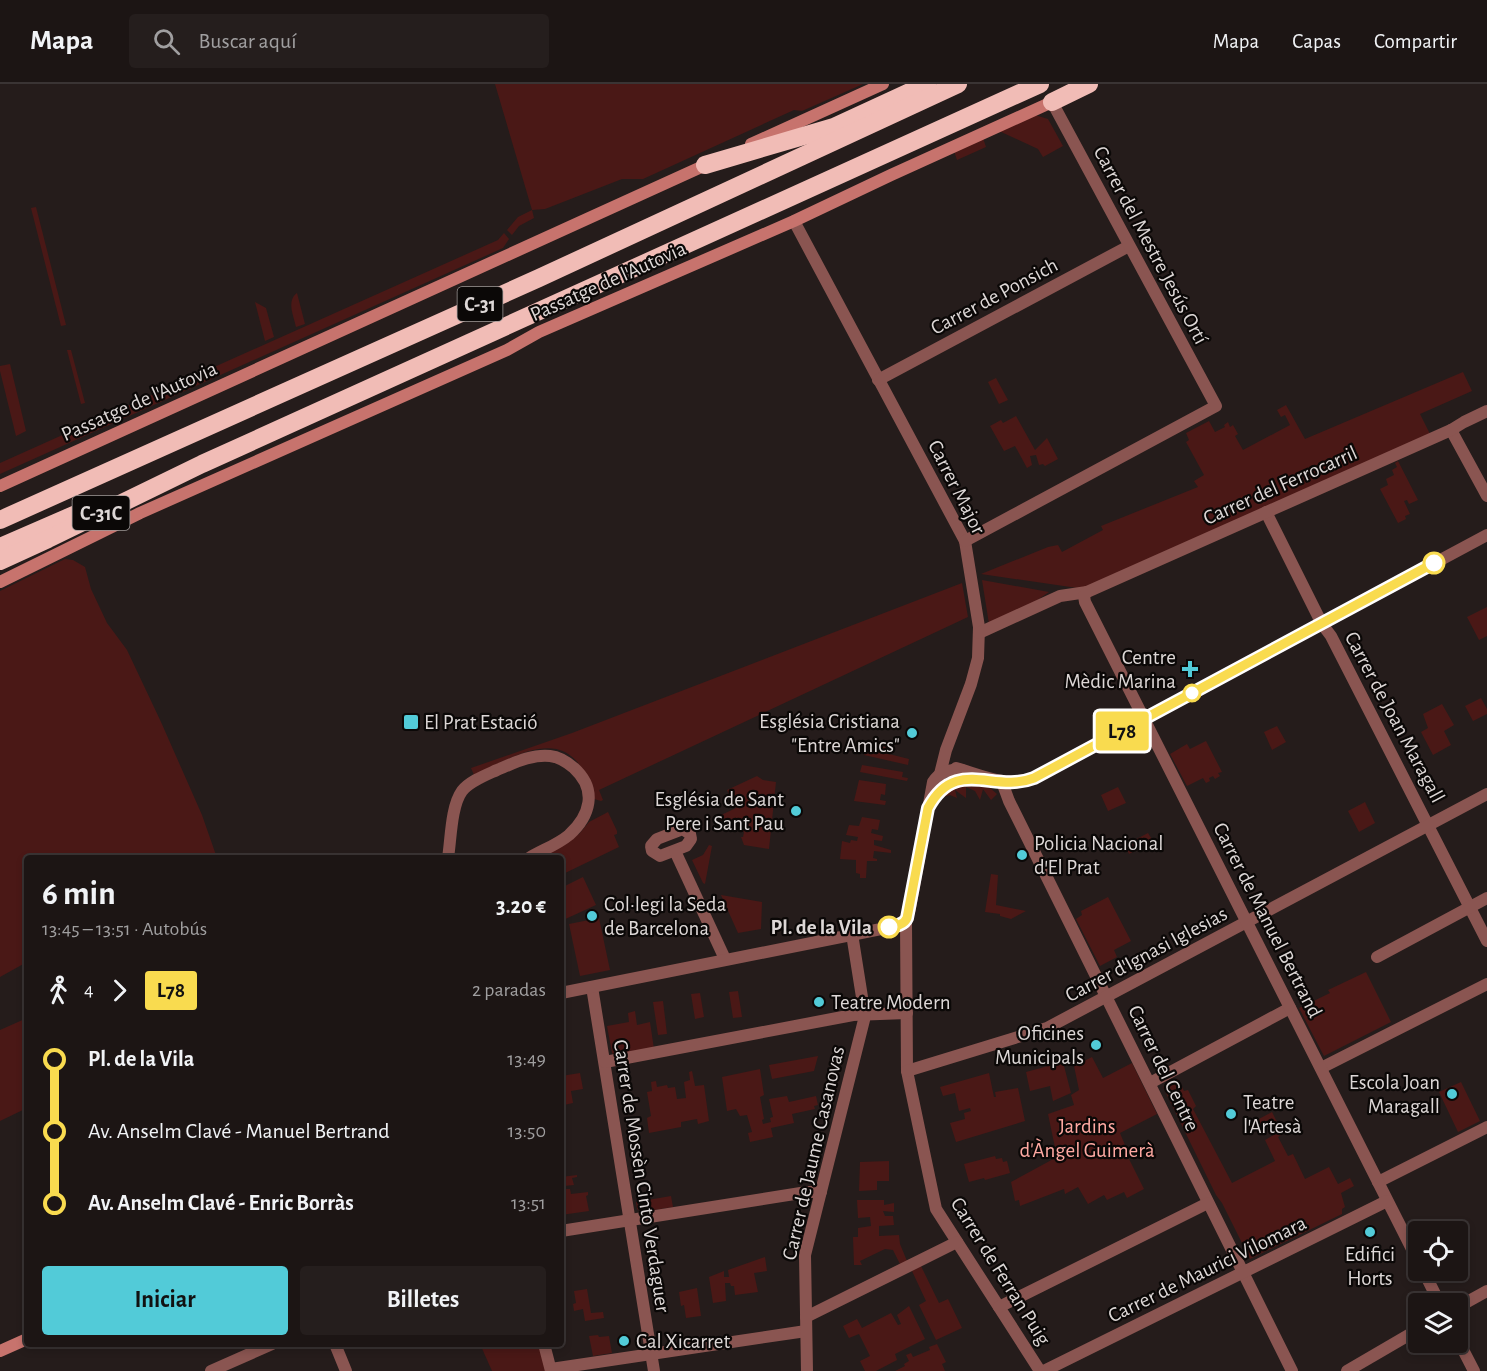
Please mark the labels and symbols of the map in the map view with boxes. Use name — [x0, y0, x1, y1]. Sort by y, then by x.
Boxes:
street label: Carrer del Mestre Jesús Ortí — [1089, 143, 1212, 348]
street label: Passatge de l'Autovia — [527, 238, 689, 325]
street label: Carrer de Ponsich — [927, 254, 1061, 339]
road number: C-31 — [458, 287, 502, 321]
street label: Passatge de l'Autovia — [58, 358, 220, 445]
street label: Carrer Major — [924, 437, 989, 538]
street label: Carrer del Ferrocarril — [1200, 442, 1360, 529]
road number: C-31C — [72, 496, 130, 530]
unlabelled marker — [1423, 552, 1445, 574]
street label: Carrer de Joan Maragall — [1341, 628, 1448, 806]
place label: Centre Mèdic Marina — [1064, 647, 1176, 692]
marker: Centre Mèdic Marina — [1181, 660, 1199, 678]
unlabelled marker — [1183, 684, 1201, 702]
place label: Església Cristiana "Entre Amics" — [759, 711, 900, 756]
place label: El Prat Estació — [424, 712, 538, 733]
line badge: L78 — [1088, 712, 1156, 750]
marker: El Prat Estació — [402, 713, 420, 731]
marker: Església Cristiana "Entre Amics" — [905, 726, 919, 740]
place label: Església de Sant Pere i Sant Pau — [654, 789, 784, 834]
marker: Església de Sant Pere i Sant Pau — [789, 804, 803, 818]
street label: Carrer de Manuel Bertrand — [1209, 819, 1326, 1021]
place label: Policia Nacional d'El Prat — [1034, 833, 1164, 878]
marker: Policia Nacional d'El Prat — [1015, 848, 1029, 862]
place label: Col·legi la Seda de Barcelona — [604, 894, 727, 939]
street label: Carrer d'Ignasi Iglesias — [1062, 903, 1231, 1006]
marker: Col·legi la Seda de Barcelona — [585, 909, 599, 923]
marker: Pl. de la Vila — [878, 916, 900, 938]
place label: Pl. de la Vila — [771, 917, 872, 938]
place label: Teatre Modern — [831, 992, 951, 1013]
marker: Teatre Modern — [812, 995, 826, 1009]
street label: Carrer del Centre — [1124, 1002, 1203, 1135]
place label: Oficines Municipals — [995, 1023, 1084, 1068]
street label: Carrer de Mossèn Cinto Verdaguer — [610, 1038, 674, 1314]
marker: Oficines Municipals — [1089, 1038, 1103, 1052]
street label: Carrer de Jaume Casanovas — [779, 1044, 848, 1262]
place label: Escola Joan Maragall — [1349, 1072, 1440, 1117]
marker: Escola Joan Maragall — [1445, 1087, 1459, 1101]
place label: Teatre l'Artesà — [1243, 1092, 1302, 1137]
marker: Teatre l'Artesà — [1224, 1107, 1238, 1121]
park label: Jardins d'Àngel Guimerà — [1019, 1116, 1155, 1161]
street label: Carrer de Ferran Puig — [947, 1194, 1055, 1349]
street label: Carrer de Maurici Vilomara — [1105, 1212, 1310, 1327]
marker: Edifici Horts — [1363, 1225, 1377, 1239]
place label: Edifici Horts — [1345, 1244, 1395, 1289]
place label: Cal Xicarret — [636, 1331, 730, 1352]
marker: Cal Xicarret — [617, 1334, 631, 1348]

